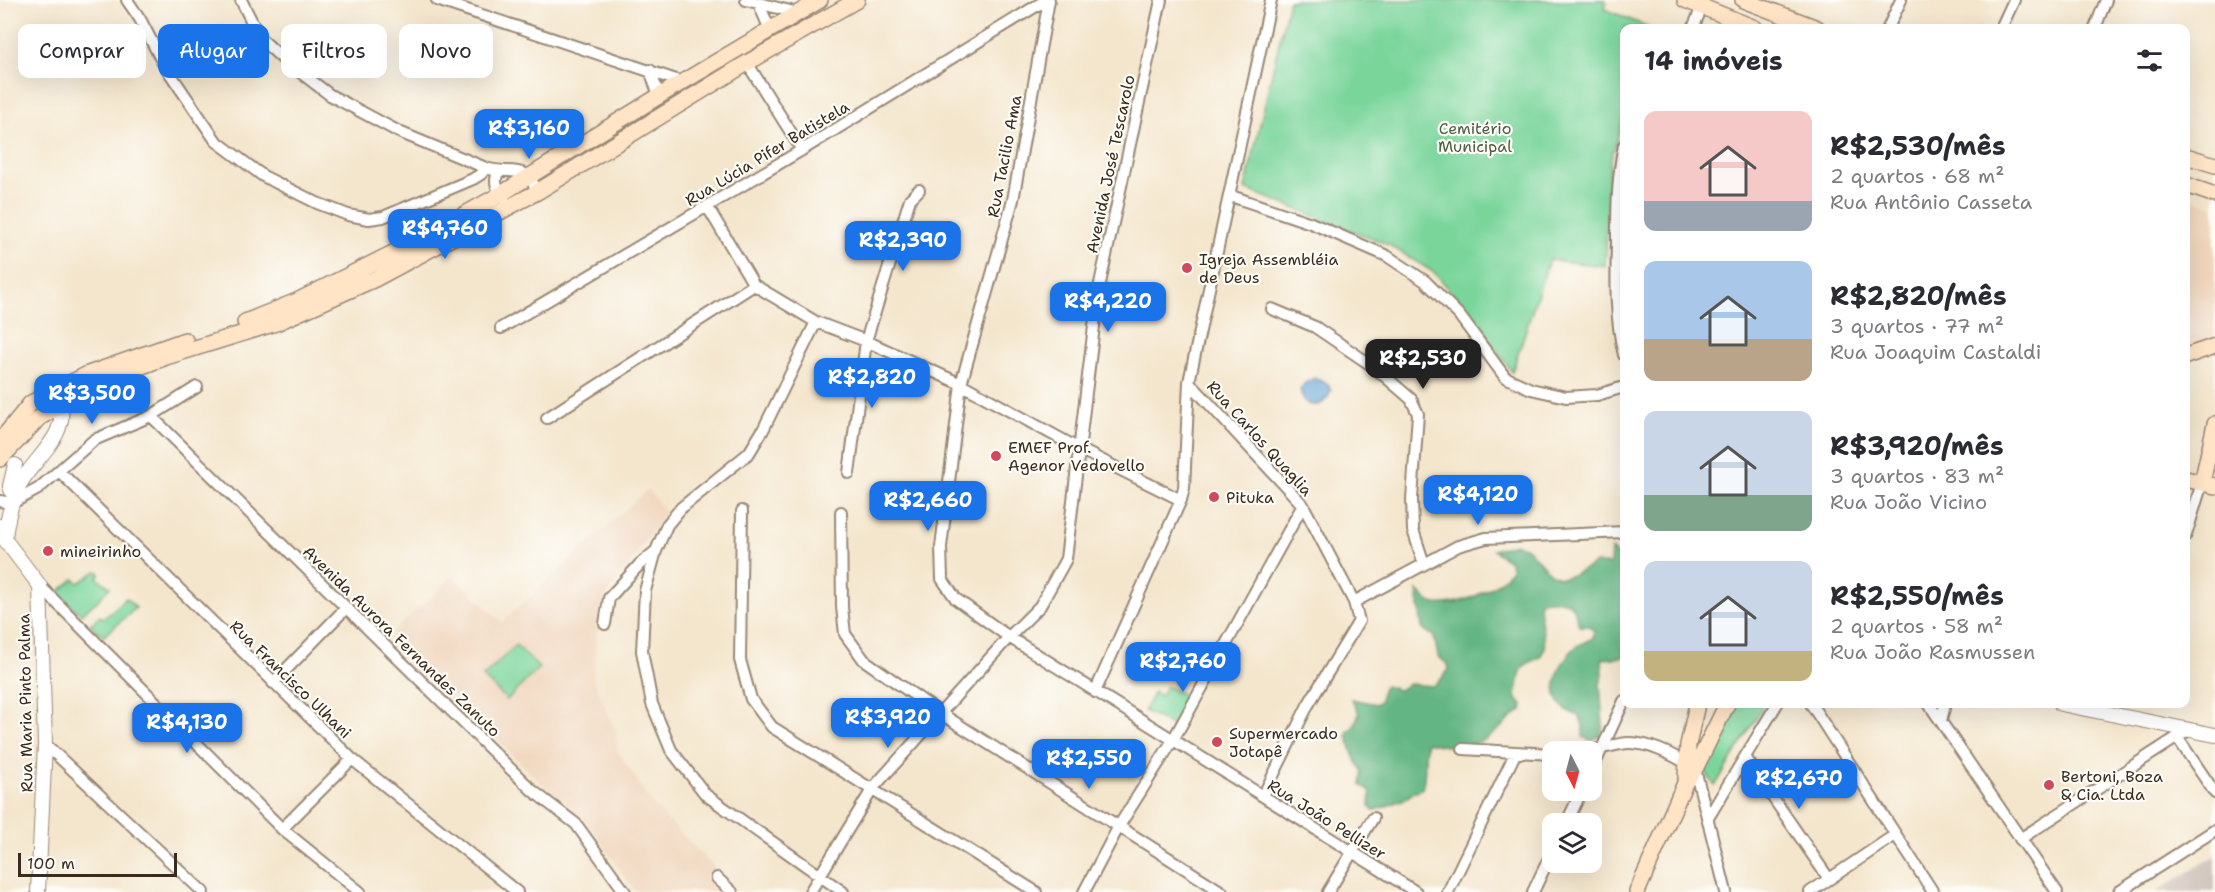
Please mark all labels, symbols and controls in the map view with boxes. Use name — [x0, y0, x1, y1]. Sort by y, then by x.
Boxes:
chip: Comprar — [18, 24, 146, 78]
chip: Alugar — [158, 24, 269, 78]
chip: Filtros — [281, 24, 387, 78]
chip: Novo — [399, 24, 493, 78]
text: 14 imóveis — [1644, 43, 1783, 78]
icon: filters — [2133, 44, 2166, 77]
street label: Avenida José Tescarolo — [1081, 73, 1140, 255]
street label: Rua Tacilio Ama — [982, 93, 1027, 219]
street label: Rua Lúcia Pifer Batistela — [681, 96, 853, 211]
pin: R$3,160 — [474, 109, 584, 160]
text: R$3,160 — [488, 115, 570, 141]
park label: Cemitério Municipal — [1438, 118, 1512, 157]
text: R$2,530/mês — [1830, 128, 2006, 163]
icon: home — [1692, 135, 1764, 207]
text: 2 quartos · 68 m² — [1830, 163, 2004, 189]
text: Rua Antônio Casseta — [1830, 189, 2032, 215]
pin: R$4,760 — [390, 209, 500, 260]
text: R$4,760 — [402, 215, 488, 241]
pin: R$2,390 — [848, 221, 958, 272]
text: R$2,390 — [859, 227, 947, 253]
place label: Igreja Assembléia de Deus — [1199, 249, 1338, 288]
marker: Igreja Assembléia de Deus — [1180, 261, 1194, 275]
text: R$2,820/mês — [1830, 278, 2007, 313]
pin: R$4,220 — [1053, 282, 1163, 333]
icon: home — [1692, 285, 1764, 357]
text: R$4,220 — [1064, 288, 1152, 314]
text: 3 quartos · 77 m² — [1830, 313, 2004, 339]
pin: R$2,530 — [1368, 339, 1478, 390]
text: Rua Joaquim Castaldi — [1830, 339, 2041, 365]
text: R$2,530 — [1379, 345, 1467, 371]
pin: R$2,820 — [817, 358, 927, 409]
text: R$2,820 — [828, 364, 916, 390]
pin: R$3,500 — [37, 374, 147, 425]
street label: Rua Carlos Quaglia — [1202, 376, 1317, 500]
text: R$3,500 — [48, 380, 136, 406]
text: R$3,920/mês — [1830, 428, 2004, 463]
icon: home — [1692, 435, 1764, 507]
place label: EMEF Prof. Agenor Vedovello — [1008, 437, 1145, 476]
marker: EMEF Prof. Agenor Vedovello — [989, 449, 1003, 463]
text: 3 quartos · 83 m² — [1830, 463, 2004, 489]
pin: R$4,120 — [1423, 475, 1533, 526]
pin: R$2,660 — [873, 481, 983, 532]
text: R$4,120 — [1438, 481, 1518, 507]
text: R$2,660 — [883, 487, 973, 513]
place label: Pituka — [1226, 487, 1274, 508]
text: Rua João Vicino — [1830, 489, 1987, 515]
marker: Pituka — [1207, 490, 1221, 504]
place label: mineirinho — [60, 541, 141, 562]
street label: Avenida Aurora Fernandes Zanuto — [298, 541, 505, 742]
marker: mineirinho — [41, 544, 55, 558]
text: R$2,550/mês — [1830, 578, 2004, 613]
icon: home — [1692, 585, 1764, 657]
text: 2 quartos · 58 m² — [1830, 613, 2003, 639]
street label: Rua Maria Pinto Palma — [13, 614, 38, 792]
street label: Rua Francisco Ulhani — [225, 616, 356, 743]
text: Rua João Rasmussen — [1830, 639, 2035, 665]
pin: R$2,760 — [1128, 642, 1238, 693]
text: R$2,760 — [1140, 648, 1227, 674]
pin: R$3,920 — [833, 698, 943, 749]
pin: R$4,130 — [132, 703, 242, 754]
text: R$3,920 — [845, 704, 931, 730]
text: R$4,130 — [146, 709, 228, 735]
place label: Supermercado Jotapê — [1229, 723, 1338, 762]
marker: Supermercado Jotapê — [1210, 735, 1224, 749]
pin: R$2,550 — [1034, 739, 1144, 790]
north arrow — [1542, 741, 1602, 801]
map controls — [1542, 741, 1602, 873]
text: R$2,550 — [1046, 745, 1132, 771]
pin: R$2,670 — [1744, 759, 1854, 810]
text: R$2,670 — [1755, 765, 1843, 791]
place label: Bertoni, Boza & Cia. Ltda — [2061, 766, 2163, 805]
street label: Rua João Pellizer — [1264, 775, 1390, 864]
marker: Bertoni, Boza & Cia. Ltda — [2042, 778, 2056, 792]
button: layers — [1542, 813, 1602, 873]
scale bar — [18, 850, 177, 878]
text: 100 m — [27, 853, 75, 874]

